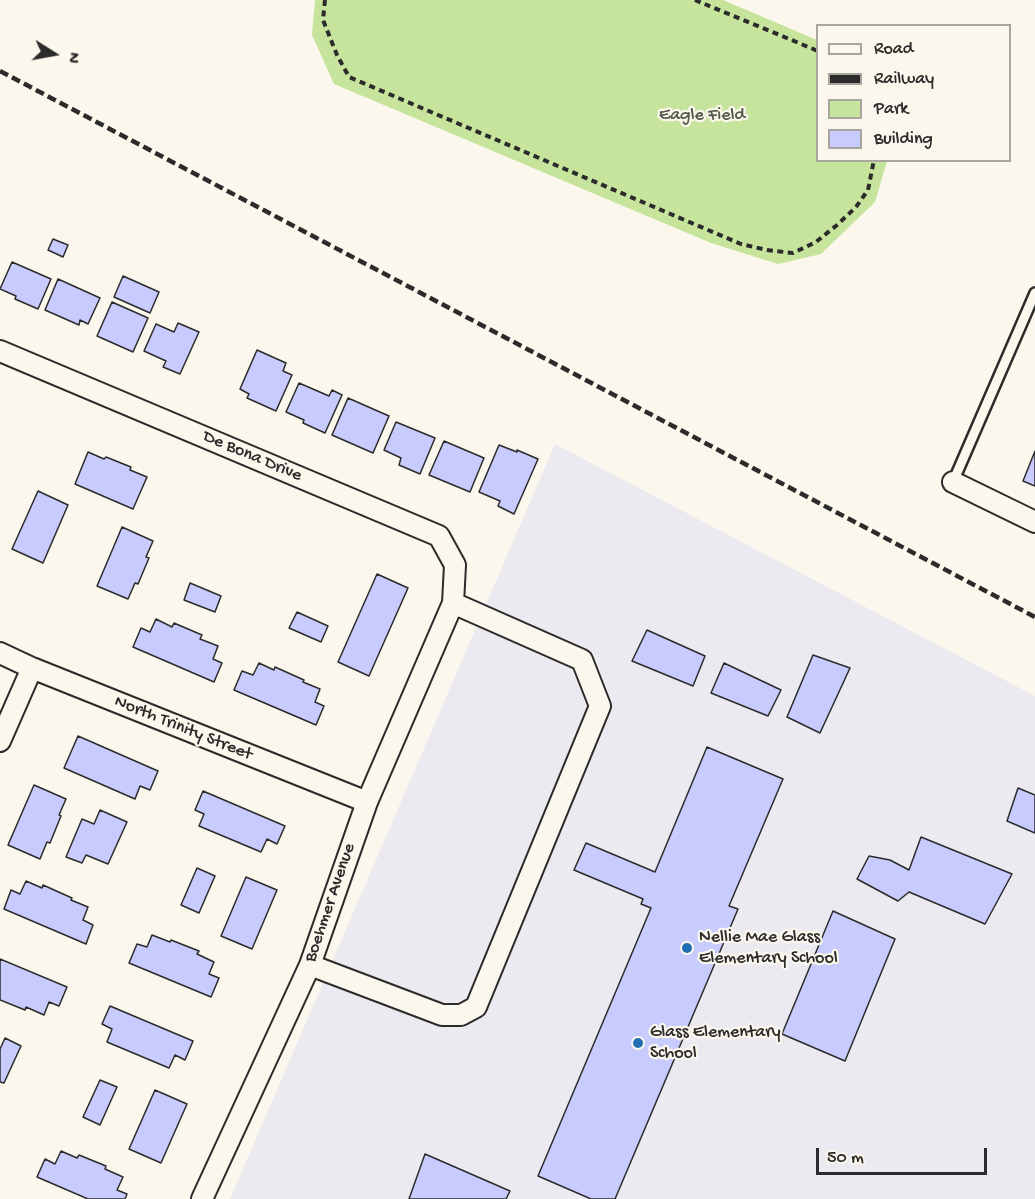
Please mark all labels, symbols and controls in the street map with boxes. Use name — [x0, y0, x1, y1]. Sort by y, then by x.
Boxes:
north arrow — [24, 24, 84, 84]
legend — [816, 24, 1011, 162]
text: Road — [874, 39, 913, 60]
text: N — [62, 51, 82, 64]
text: Railway — [874, 69, 934, 90]
text: Park — [874, 99, 908, 120]
park label: Eagle Field — [659, 105, 745, 127]
text: Building — [874, 129, 933, 150]
street label: De Bona Drive — [199, 426, 305, 488]
street label: North Trinity Street — [111, 691, 255, 767]
street label: Boehmer Avenue — [301, 841, 361, 965]
place label: Nellie Mae Glass Elementary School — [699, 927, 838, 970]
marker: Nellie Mae Glass Elementary School — [680, 941, 694, 955]
place label: Glass Elementary School — [650, 1022, 780, 1064]
marker: Glass Elementary School — [631, 1036, 645, 1050]
scale bar — [819, 1136, 990, 1174]
text: 50 m — [827, 1148, 864, 1169]

